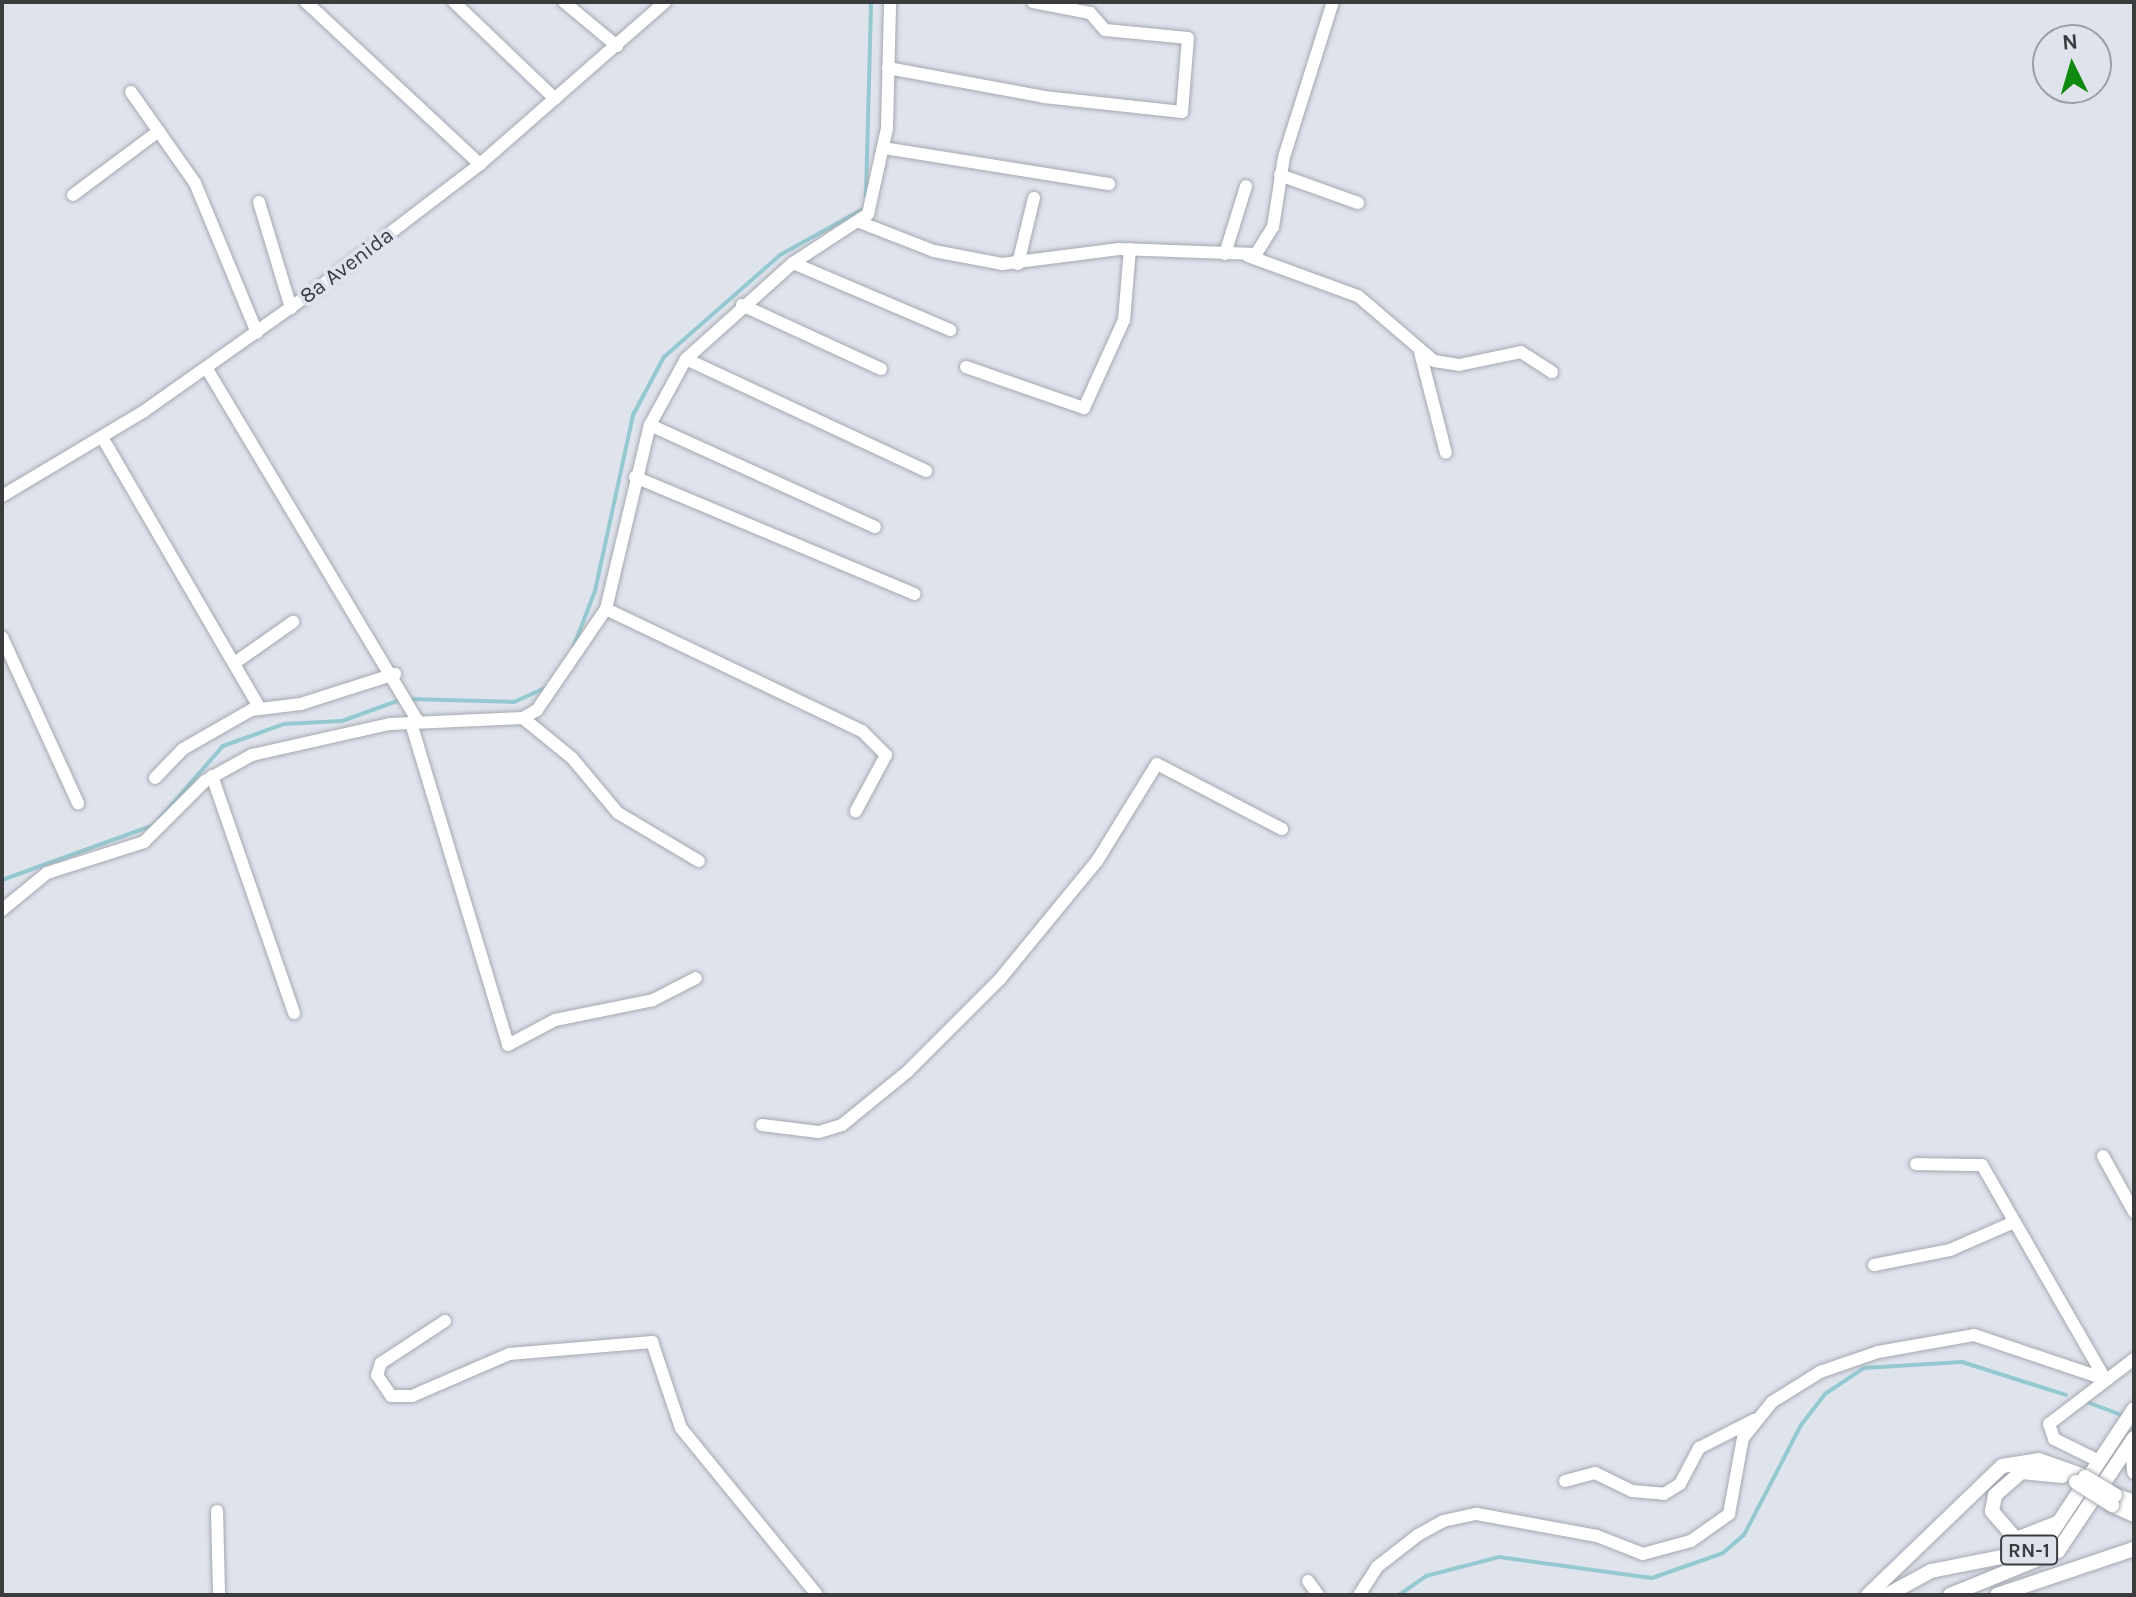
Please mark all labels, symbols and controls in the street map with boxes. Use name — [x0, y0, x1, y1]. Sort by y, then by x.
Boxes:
north arrow — [2032, 24, 2112, 104]
text: N — [2061, 28, 2079, 56]
street label: 8a Avenida — [295, 222, 399, 310]
road number: RN-1 — [1999, 1534, 2059, 1566]

